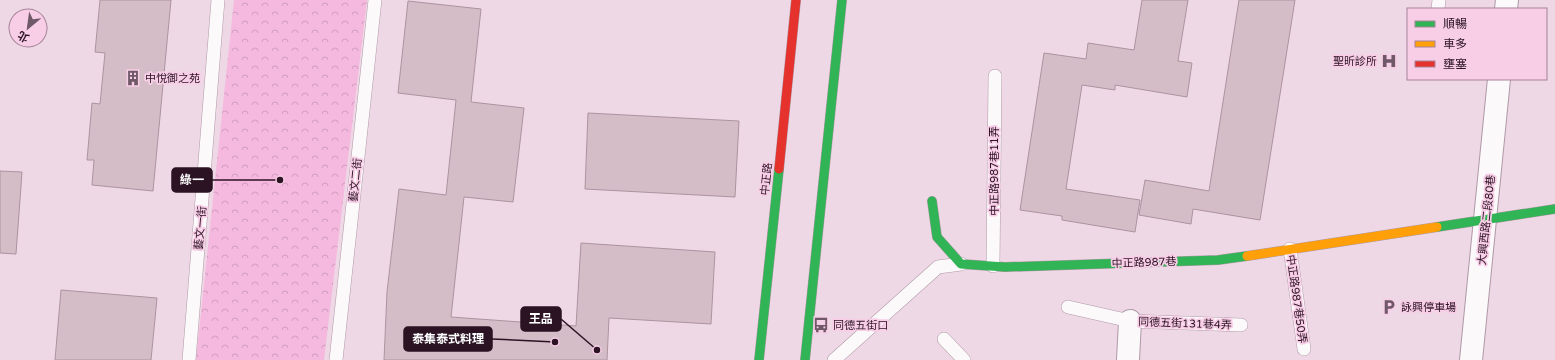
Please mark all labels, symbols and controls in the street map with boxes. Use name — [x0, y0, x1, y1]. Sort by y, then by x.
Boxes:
north arrow — [8, 8, 48, 48]
legend — [1407, 8, 1547, 80]
text: 順暢 — [1443, 17, 1467, 31]
text: 北 — [15, 28, 31, 45]
text: 車多 — [1443, 37, 1467, 51]
hospital icon: 聖昕診所 — [1380, 52, 1398, 70]
place label: 聖昕診所 — [1333, 55, 1377, 68]
text: 壅塞 — [1443, 57, 1467, 71]
building icon: 中悅御之苑 — [124, 69, 142, 87]
place label: 中悅御之苑 — [145, 72, 200, 85]
street label: 中正路987巷11弄 — [988, 126, 1001, 216]
street label: 藝文二街 — [347, 157, 364, 203]
street label: 中正路 — [758, 162, 775, 196]
callout: 綠一 — [172, 168, 212, 192]
text: 綠一 — [180, 173, 204, 187]
street label: 大興西路二段80巷 — [1475, 174, 1498, 266]
street label: 藝文一街 — [192, 206, 209, 251]
street label: 中正路987巷50弄 — [1284, 254, 1309, 344]
street label: 中正路987巷 — [1111, 255, 1177, 270]
parking icon: 詠興停車場 — [1380, 298, 1398, 316]
place label: 詠興停車場 — [1401, 301, 1456, 314]
callout: 王品 — [521, 307, 561, 331]
text: 王品 — [529, 312, 553, 326]
street label: 同德五街131巷4弄 — [1138, 315, 1232, 332]
bus stop icon: 同德五街口 — [812, 316, 830, 334]
place label: 同德五街口 — [833, 319, 888, 332]
callout: 泰集泰式料理 — [404, 327, 492, 351]
text: 泰集泰式料理 — [412, 332, 484, 346]

